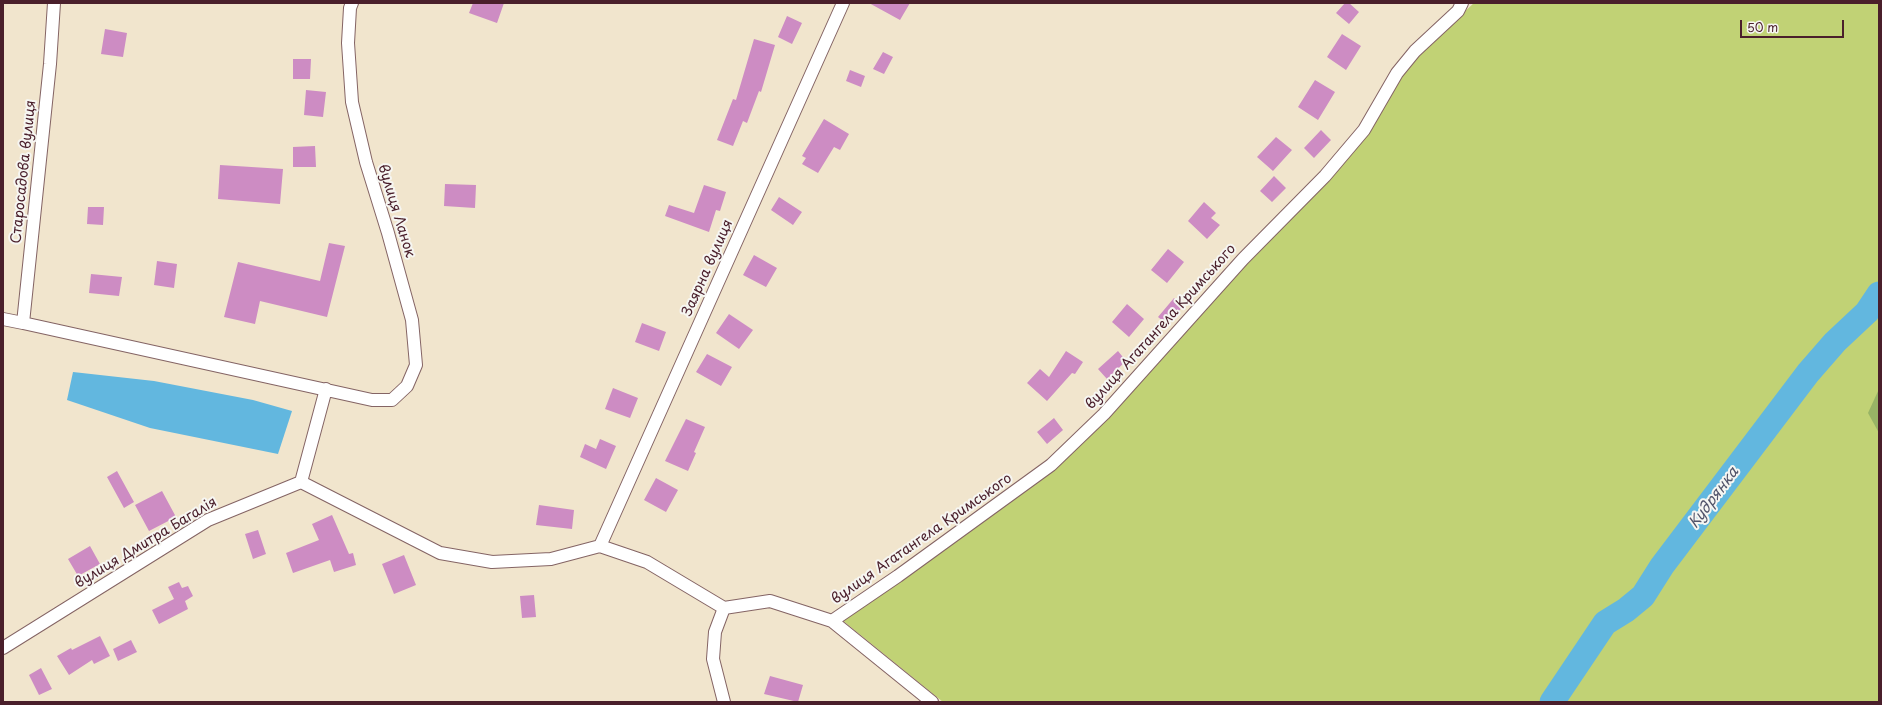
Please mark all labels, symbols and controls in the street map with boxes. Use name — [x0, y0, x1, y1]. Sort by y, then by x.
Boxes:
scale bar — [1742, 12, 1846, 38]
text: 50 m — [1747, 18, 1778, 36]
street label: Старосадова вулиця — [8, 99, 40, 245]
street label: вулиця Ланок — [374, 162, 418, 260]
street label: Заярна вулиця — [679, 217, 737, 319]
street label: вулиця Агатангела Кримського — [1082, 241, 1240, 413]
water label: Кудрянка — [1685, 464, 1743, 532]
street label: вулиця Агатангела Кримського — [829, 470, 1015, 608]
street label: вулиця Дмитра Багалія — [72, 494, 220, 592]

